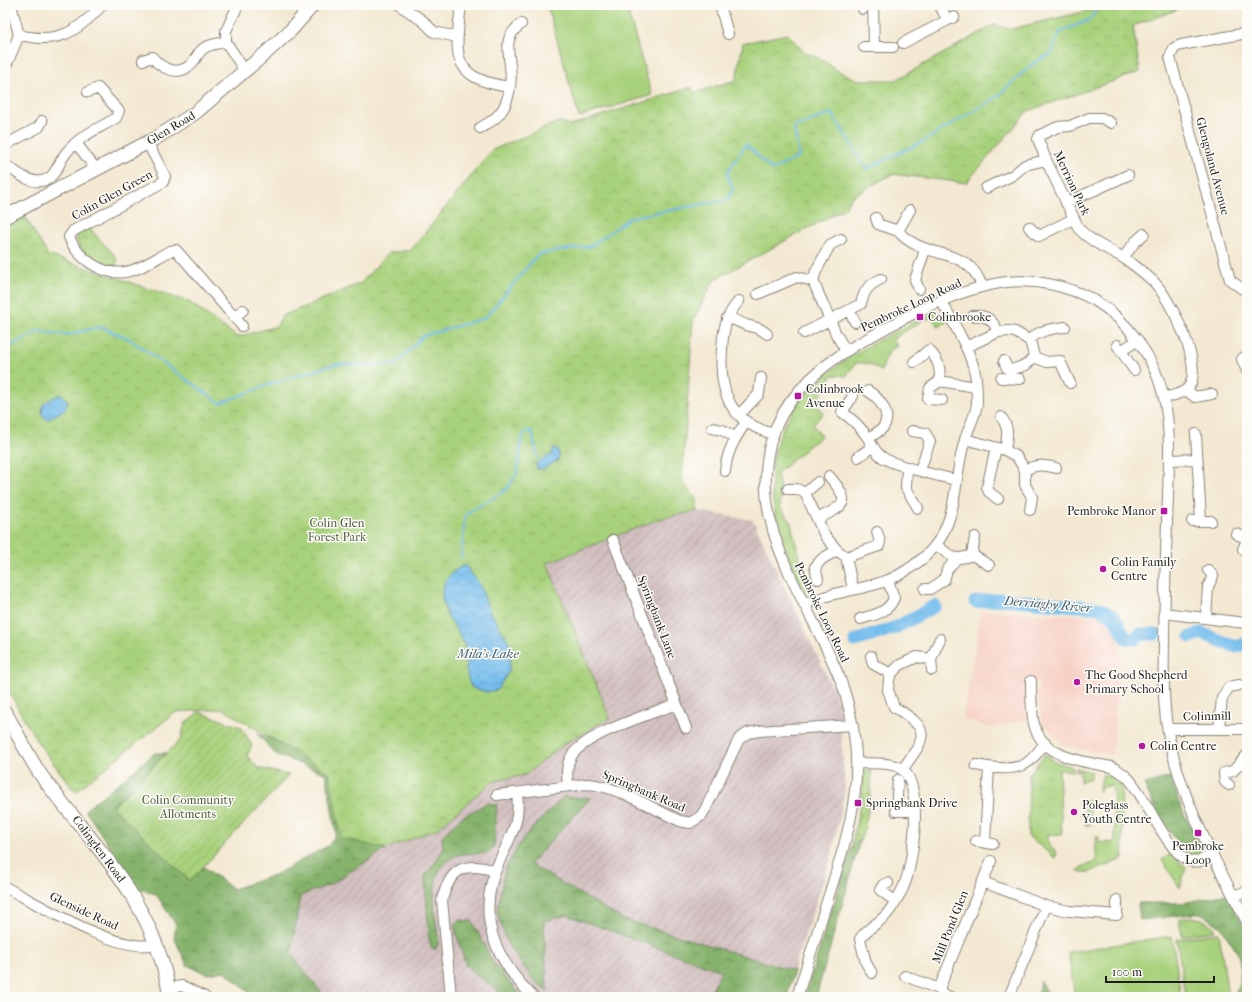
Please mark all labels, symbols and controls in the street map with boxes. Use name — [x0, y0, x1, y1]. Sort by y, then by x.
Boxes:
street label: Glen Road — [144, 108, 198, 148]
street label: Glengoland Avenue — [1193, 116, 1233, 216]
street label: Merrion Park — [1051, 148, 1093, 218]
street label: Colin Glen Green — [69, 167, 155, 223]
street label: Pembroke Loop Road — [858, 275, 964, 335]
place label: Colinbrooke — [928, 310, 991, 324]
marker: Colinbrooke — [915, 312, 925, 322]
place label: Colinbrook Avenue — [805, 382, 864, 410]
marker: Colinbrook Avenue — [793, 391, 803, 401]
place label: Pembroke Manor — [1067, 504, 1157, 518]
marker: Pembroke Manor — [1159, 506, 1169, 516]
park label: Colin Glen Forest Park — [308, 516, 367, 544]
place label: Colin Family Centre — [1111, 555, 1177, 583]
street label: Pembroke Loop Road — [792, 560, 853, 665]
marker: Colin Family Centre — [1098, 564, 1108, 574]
street label: Springbank Lane — [635, 573, 679, 661]
water label: Derriaghy River — [1003, 593, 1094, 615]
water label: Mila's Lake — [456, 646, 519, 661]
place label: The Good Shepherd Primary School — [1085, 668, 1188, 696]
marker: The Good Shepherd Primary School — [1072, 677, 1082, 687]
street label: Colinmill — [1183, 709, 1232, 723]
place label: Colin Centre — [1150, 739, 1217, 753]
marker: Colin Centre — [1137, 741, 1147, 751]
street label: Springbank Road — [600, 767, 688, 815]
park label: Colin Community Allotments — [142, 793, 235, 821]
place label: Springbank Drive — [866, 796, 958, 810]
marker: Springbank Drive — [853, 798, 863, 808]
place label: Poleglass Youth Centre — [1081, 798, 1152, 826]
marker: Poleglass Youth Centre — [1069, 807, 1079, 817]
street label: Colinglen Road — [69, 813, 129, 885]
marker: Pembroke Loop — [1193, 828, 1203, 838]
place label: Pembroke Loop — [1172, 839, 1224, 867]
street label: Mill Pond Glen — [929, 888, 971, 965]
street label: Glenside Road — [47, 889, 121, 933]
scale bar — [1106, 958, 1214, 984]
text: 100 m — [1112, 965, 1142, 979]

